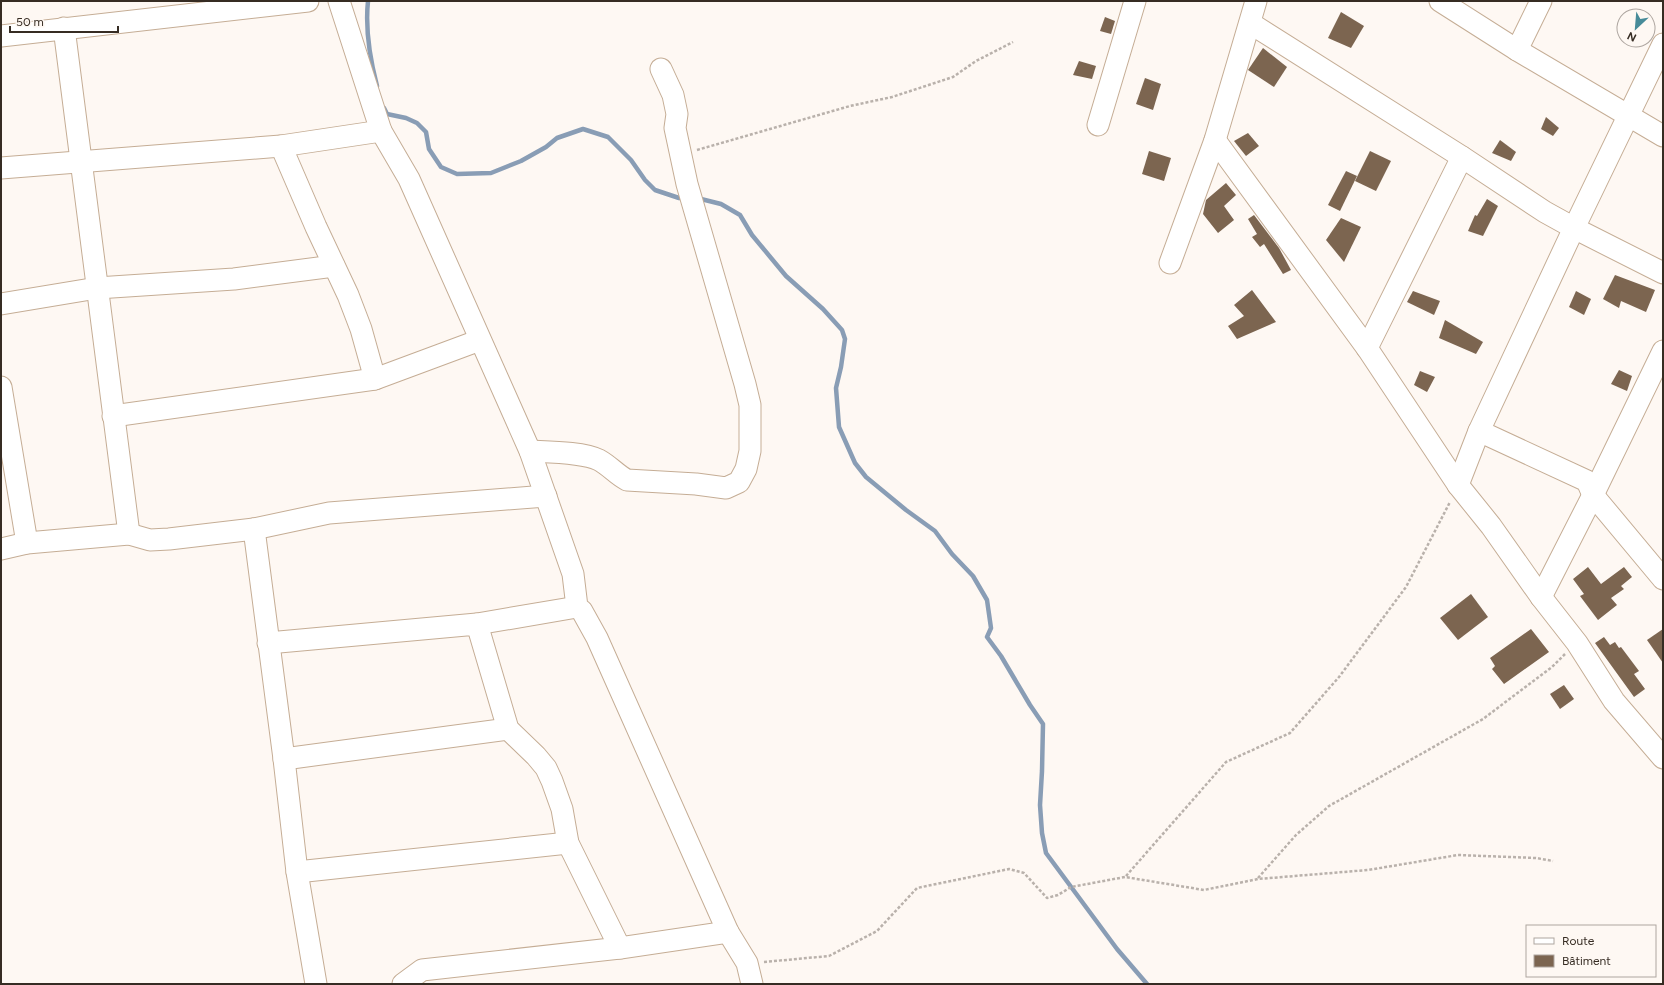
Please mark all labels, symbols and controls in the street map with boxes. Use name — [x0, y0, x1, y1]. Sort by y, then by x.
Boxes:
scale bar — [10, 8, 118, 34]
north arrow — [1616, 8, 1656, 48]
text: 50 m — [16, 15, 44, 29]
text: N — [1625, 29, 1639, 44]
legend — [1526, 925, 1656, 977]
text: Route — [1562, 934, 1595, 948]
text: Bâtiment — [1562, 954, 1611, 968]

